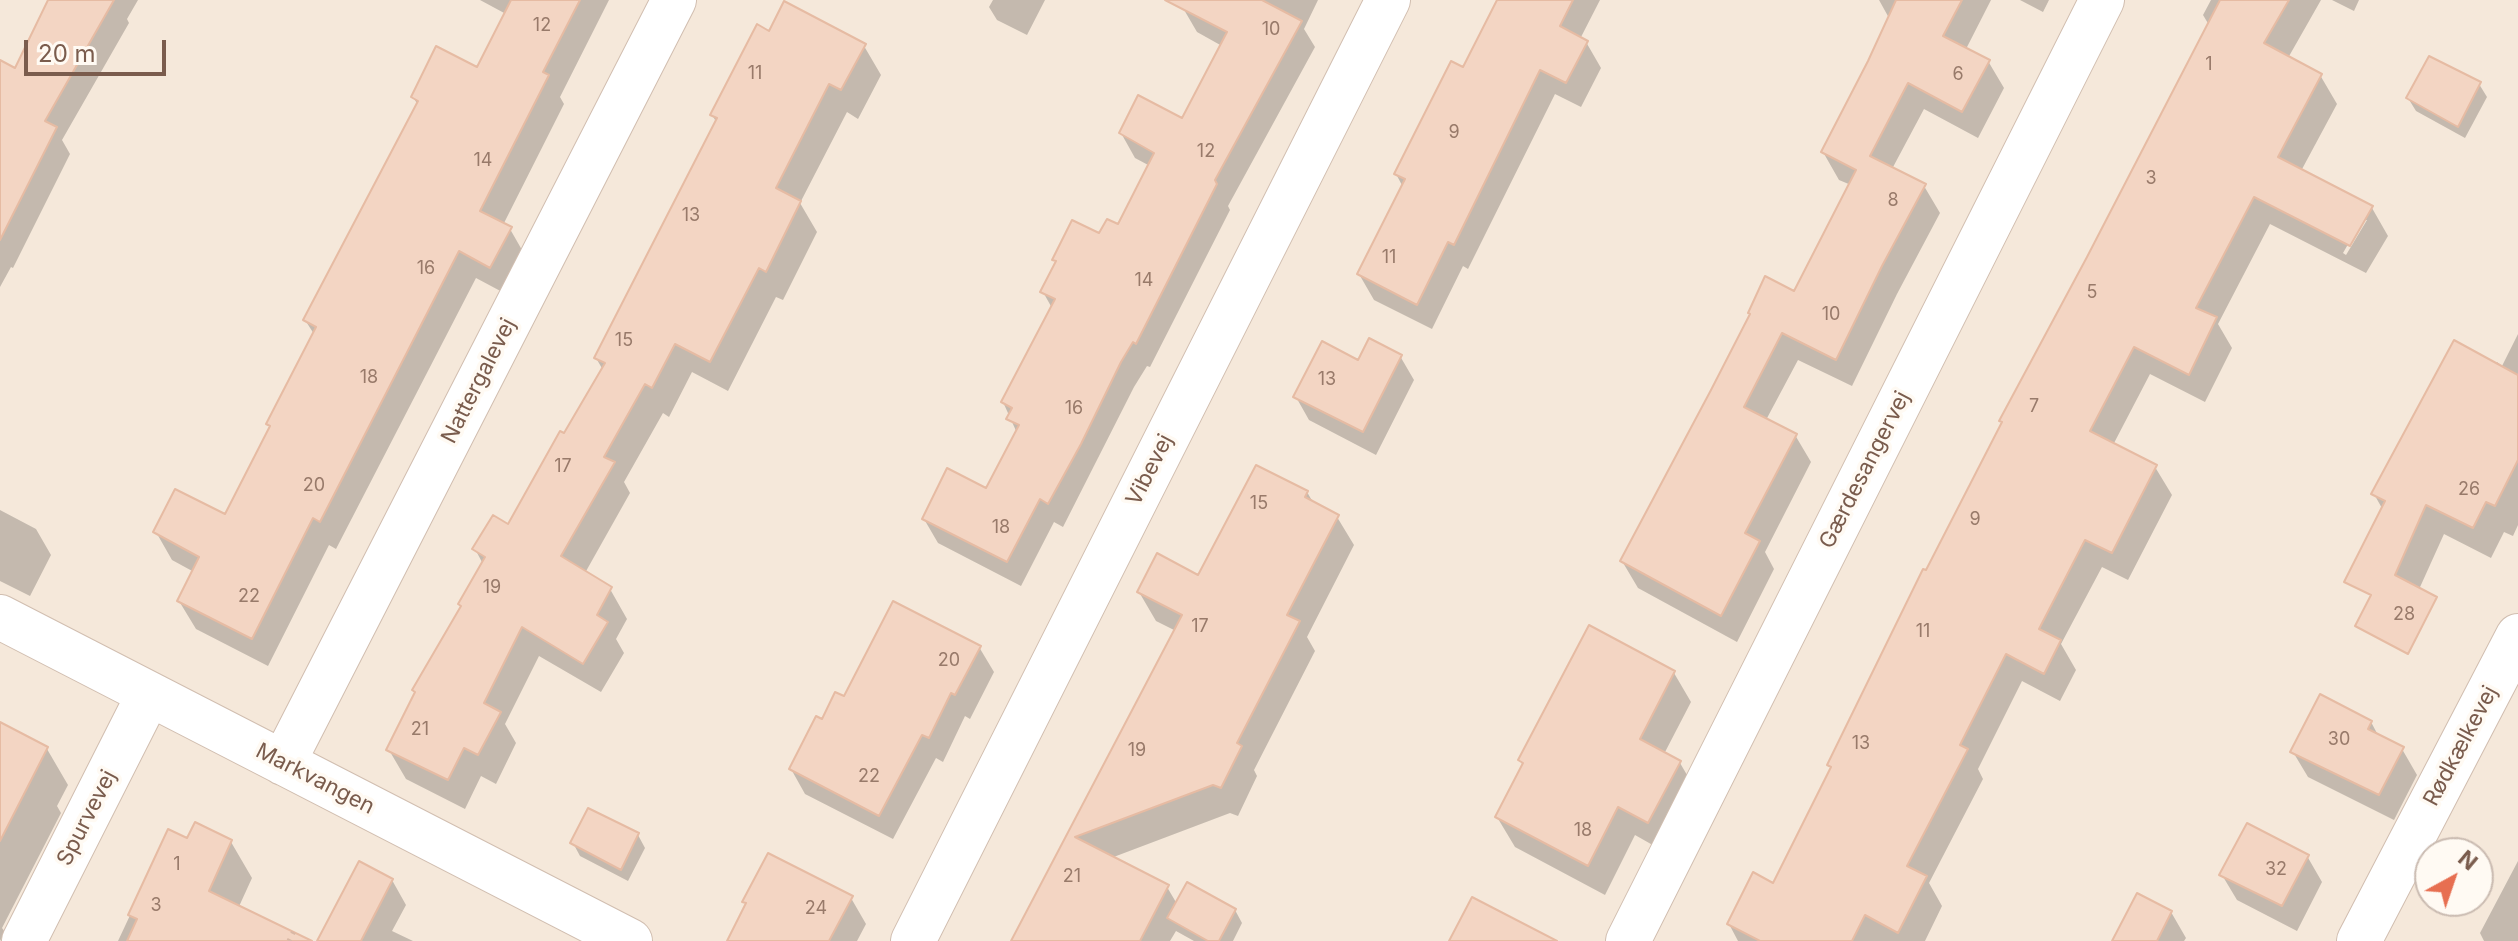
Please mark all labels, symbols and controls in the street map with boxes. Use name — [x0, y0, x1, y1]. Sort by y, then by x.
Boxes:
house number: 12 — [533, 15, 551, 37]
house number: 10 — [1262, 19, 1280, 41]
scale bar — [28, 24, 170, 74]
text: 20 m — [38, 39, 96, 68]
house number: 1 — [2205, 54, 2213, 76]
house number: 11 — [748, 63, 762, 85]
house number: 6 — [1952, 64, 1964, 86]
house number: 9 — [1448, 122, 1460, 144]
house number: 12 — [1197, 141, 1215, 163]
house number: 14 — [474, 150, 492, 172]
house number: 3 — [2145, 168, 2157, 190]
house number: 8 — [1887, 190, 1899, 212]
house number: 13 — [682, 205, 700, 227]
house number: 11 — [1382, 247, 1396, 269]
house number: 16 — [417, 258, 435, 280]
house number: 14 — [1135, 270, 1153, 292]
house number: 5 — [2087, 282, 2097, 304]
house number: 10 — [1822, 304, 1840, 326]
street label: Nattergalevej — [436, 314, 522, 448]
house number: 15 — [615, 330, 633, 352]
house number: 18 — [360, 367, 378, 389]
house number: 13 — [1318, 369, 1336, 391]
street label: Gærdesangervej — [1814, 387, 1916, 553]
house number: 7 — [2029, 396, 2039, 418]
house number: 16 — [1065, 398, 1083, 420]
street label: Vibevej — [1121, 430, 1179, 510]
house number: 17 — [554, 456, 572, 478]
house number: 20 — [303, 475, 325, 497]
house number: 26 — [2458, 479, 2480, 501]
house number: 15 — [1250, 493, 1268, 515]
house number: 9 — [1969, 509, 1981, 531]
house number: 18 — [992, 517, 1010, 539]
house number: 19 — [483, 577, 501, 599]
house number: 22 — [238, 586, 260, 608]
house number: 28 — [2393, 604, 2415, 626]
house number: 17 — [1191, 616, 1209, 638]
house number: 11 — [1916, 621, 1930, 643]
house number: 20 — [938, 650, 960, 672]
street label: Rødkælkevej — [2418, 681, 2504, 811]
house number: 21 — [411, 719, 429, 741]
house number: 30 — [2328, 729, 2350, 751]
house number: 13 — [1852, 733, 1870, 755]
street label: Markvangen — [251, 738, 379, 820]
house number: 19 — [1128, 740, 1146, 762]
street label: Spurvevej — [52, 766, 122, 870]
house number: 22 — [858, 766, 880, 788]
house number: 18 — [1574, 820, 1592, 842]
north arrow — [2414, 837, 2494, 917]
text: N — [2453, 845, 2483, 875]
house number: 1 — [173, 854, 181, 876]
house number: 32 — [2265, 859, 2287, 881]
house number: 21 — [1063, 866, 1081, 888]
house number: 3 — [150, 895, 162, 917]
house number: 24 — [805, 898, 827, 920]

